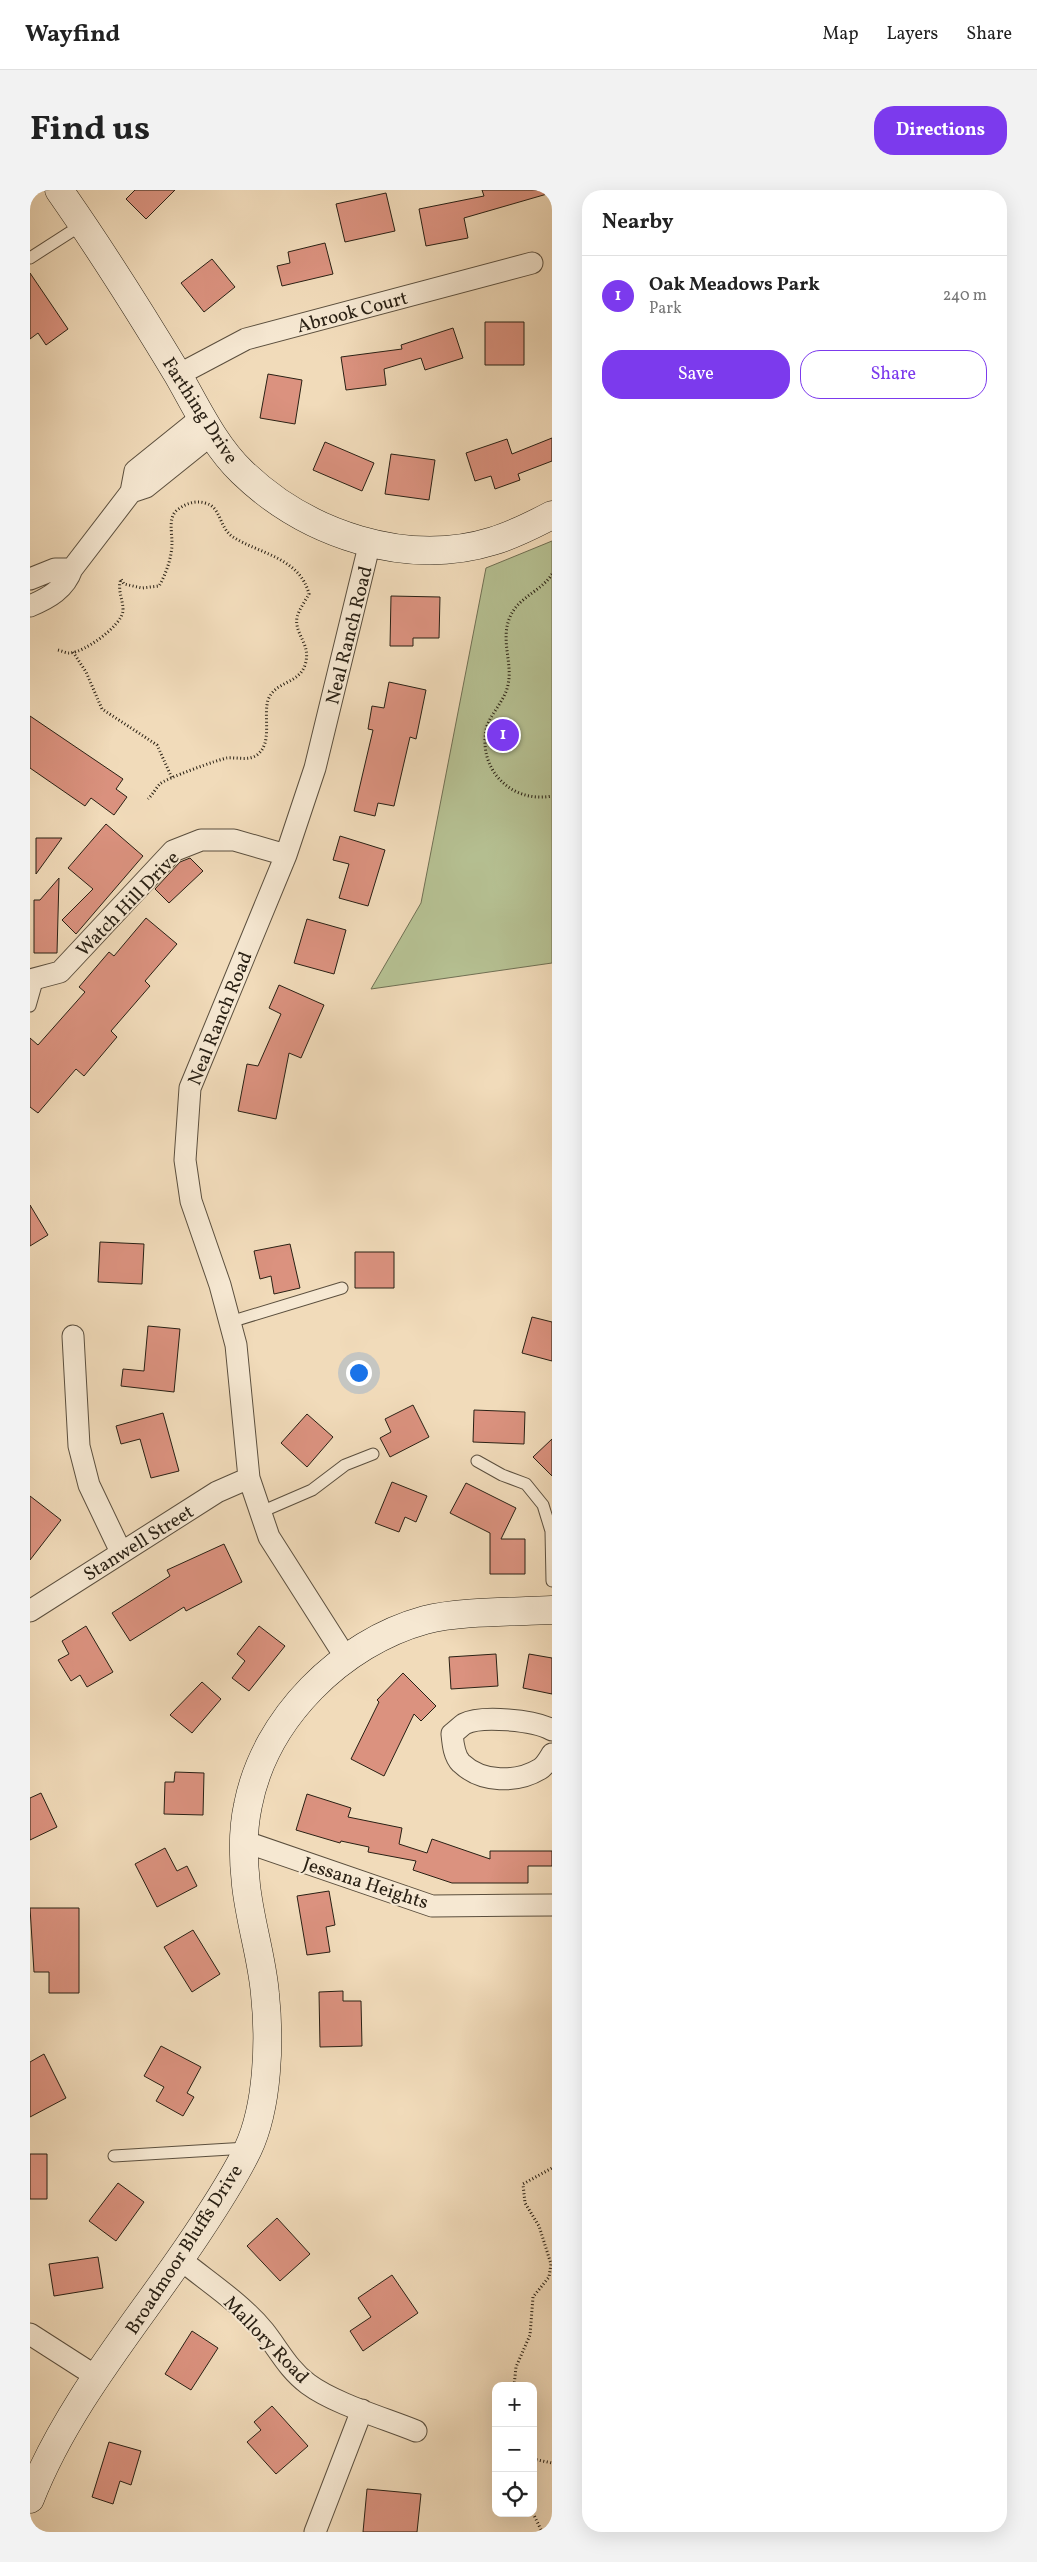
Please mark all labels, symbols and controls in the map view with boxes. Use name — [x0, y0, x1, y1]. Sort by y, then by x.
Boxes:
text: Wayfind — [25, 18, 120, 52]
text: Map — [822, 22, 858, 47]
text: Layers — [886, 22, 938, 47]
text: Share — [966, 22, 1012, 47]
text: Find us — [30, 106, 150, 154]
button: Directions — [874, 106, 1007, 155]
text: Nearby — [602, 208, 673, 237]
text: Oak Meadows Park — [649, 272, 820, 298]
text: 1 — [615, 285, 621, 307]
text: 240 m — [943, 285, 987, 307]
street label: Abrook Court — [294, 286, 411, 340]
text: Park — [649, 298, 682, 320]
button: Save — [602, 350, 790, 399]
button: Share — [800, 350, 987, 399]
street label: Farthing Drive — [155, 353, 243, 469]
street label: Neal Ranch Road — [320, 563, 380, 707]
pin: 1 — [487, 716, 519, 754]
street label: Watch Hill Drive — [71, 846, 186, 963]
street label: Neal Ranch Road — [182, 948, 259, 1089]
your location — [346, 1360, 372, 1386]
street label: Stanwell Street — [79, 1499, 200, 1588]
street label: Jessana Heights — [299, 1851, 431, 1916]
street label: Broadmoor Bluffs Drive — [120, 2160, 250, 2340]
street label: Mallory Road — [217, 2291, 314, 2390]
map controls — [492, 2382, 537, 2517]
button: + — [492, 2382, 537, 2427]
button: − — [492, 2427, 537, 2472]
button: locate — [492, 2472, 537, 2517]

